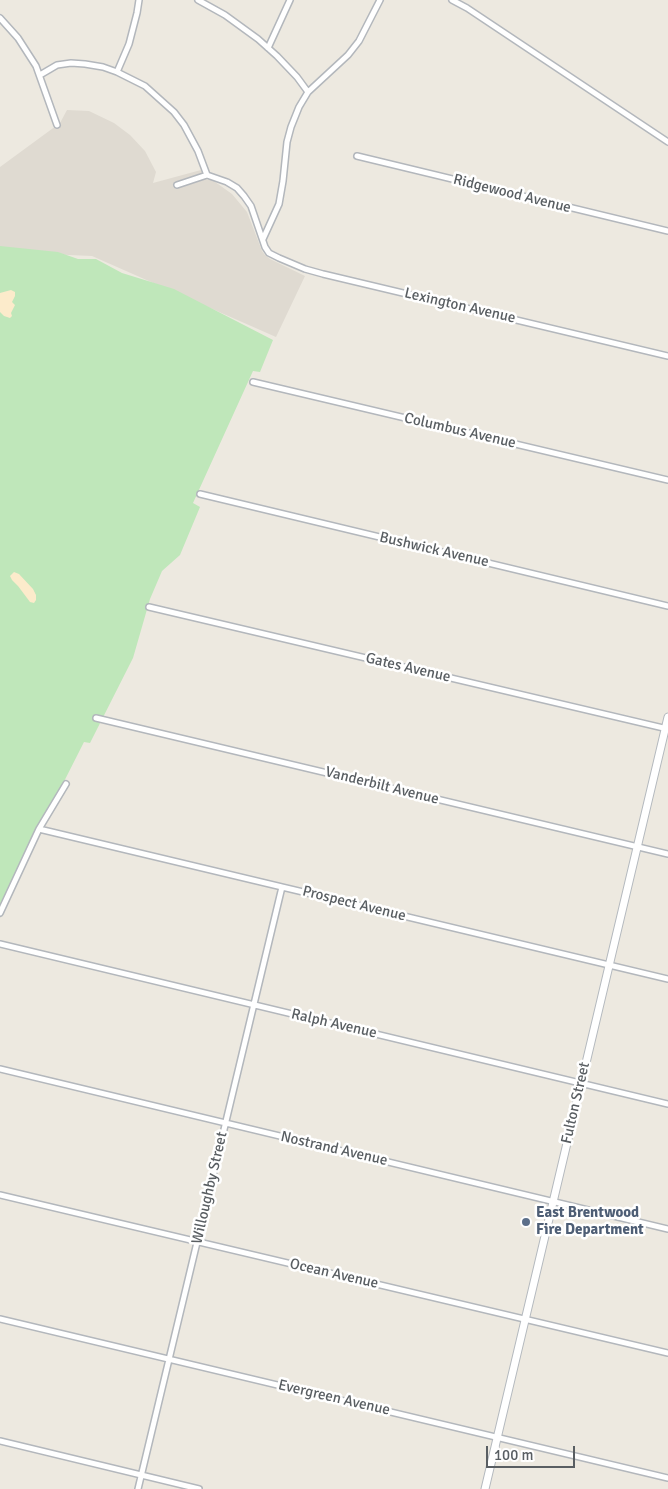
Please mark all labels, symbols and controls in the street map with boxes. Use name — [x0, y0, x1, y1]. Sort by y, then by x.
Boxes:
street label: Ridgewood Avenue — [451, 171, 573, 217]
street label: Lexington Avenue — [403, 284, 517, 328]
street label: Columbus Avenue — [402, 409, 518, 453]
street label: Bushwick Avenue — [378, 529, 490, 571]
street label: Gates Avenue — [364, 650, 452, 686]
street label: Vanderbilt Avenue — [323, 763, 441, 809]
street label: Prospect Avenue — [300, 882, 408, 926]
street label: Ralph Avenue — [289, 1005, 379, 1043]
street label: Fulton Street — [558, 1060, 594, 1146]
street label: Nostrand Avenue — [279, 1128, 389, 1170]
street label: Willoughby Street — [188, 1130, 232, 1246]
place label: East Brentwood Fire Department — [536, 1204, 644, 1239]
marker: East Brentwood Fire Department — [520, 1216, 532, 1228]
street label: Ocean Avenue — [288, 1255, 380, 1293]
street label: Evergreen Avenue — [276, 1376, 392, 1420]
scale bar — [488, 1436, 577, 1468]
text: 100 m — [494, 1446, 534, 1464]

